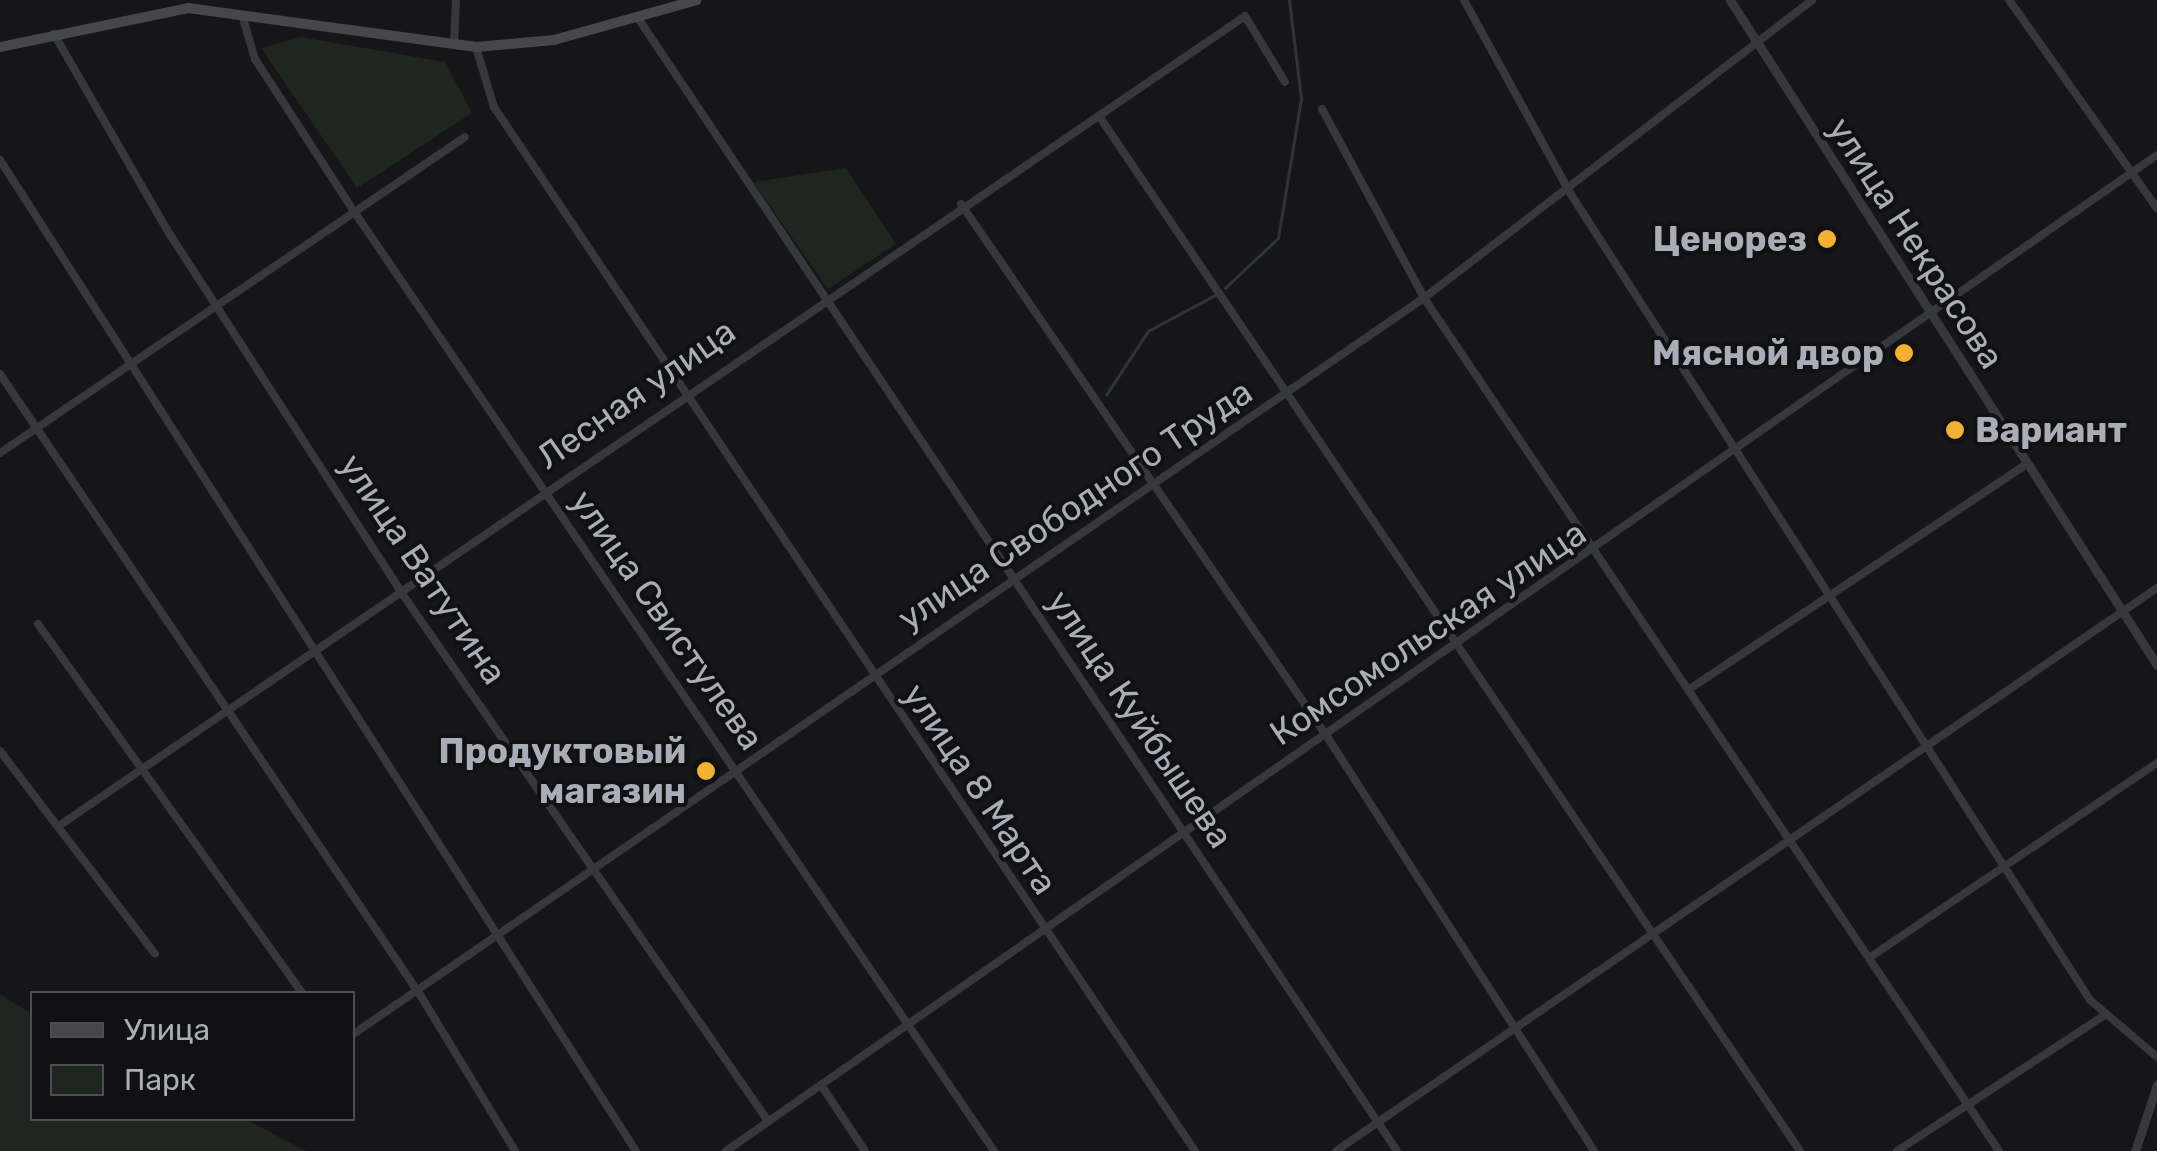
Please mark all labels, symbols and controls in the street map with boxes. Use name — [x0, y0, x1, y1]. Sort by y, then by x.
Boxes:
street label: улица Некрасова — [1819, 109, 2013, 377]
place label: Ценорез — [1653, 218, 1807, 260]
marker: Ценорез — [1816, 228, 1838, 250]
street label: Лесная улица — [529, 310, 743, 478]
place label: Мясной двор — [1652, 332, 1884, 374]
marker: Мясной двор — [1893, 342, 1915, 364]
street label: улица Свободного Труда — [890, 371, 1260, 639]
place label: Вариант — [1975, 409, 2127, 451]
marker: Вариант — [1944, 419, 1966, 441]
street label: улица Ватутина — [330, 446, 516, 692]
street label: улица Свистулева — [562, 482, 772, 758]
street label: Комсомольская улица — [1262, 512, 1594, 754]
street label: улица Куйбышева — [1038, 582, 1242, 856]
street label: улица 8 Марта — [894, 676, 1066, 902]
place label: Продуктовый магазин — [439, 730, 686, 812]
marker: Продуктовый магазин — [695, 760, 717, 782]
legend — [30, 991, 355, 1121]
text: Улица — [124, 1012, 210, 1048]
text: Парк — [124, 1062, 196, 1098]

